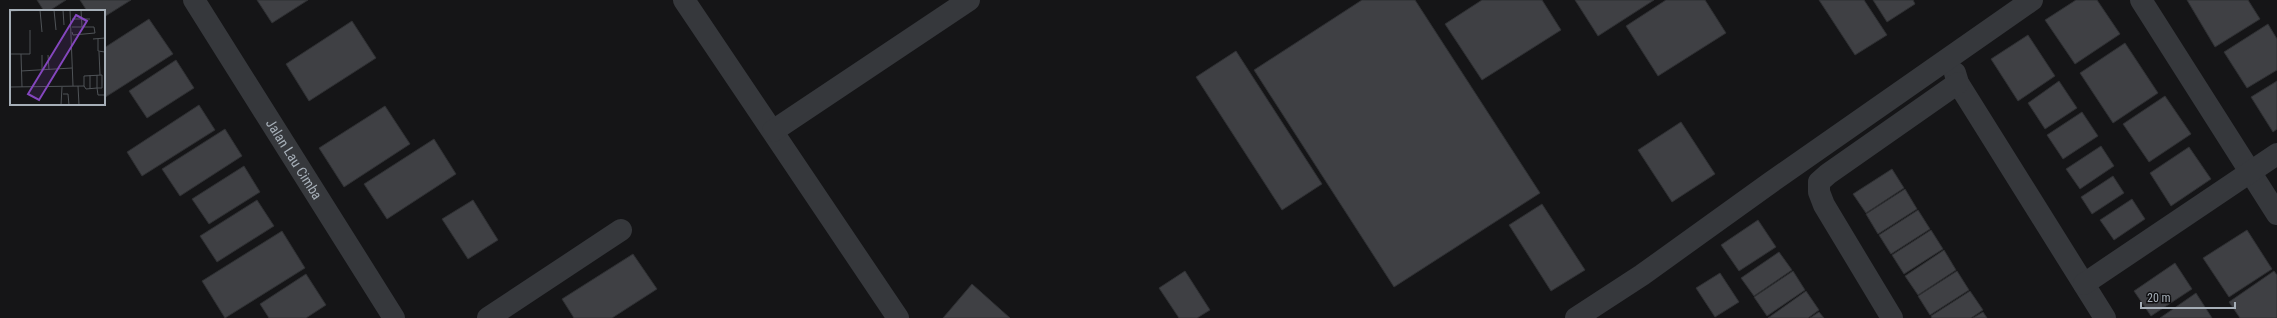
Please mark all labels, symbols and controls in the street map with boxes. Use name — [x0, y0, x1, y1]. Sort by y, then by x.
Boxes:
inset map — [10, 10, 105, 105]
street label: Jalan Lau Cimba — [263, 116, 325, 202]
scale bar — [2141, 284, 2235, 310]
text: 20 m — [2147, 291, 2171, 305]

